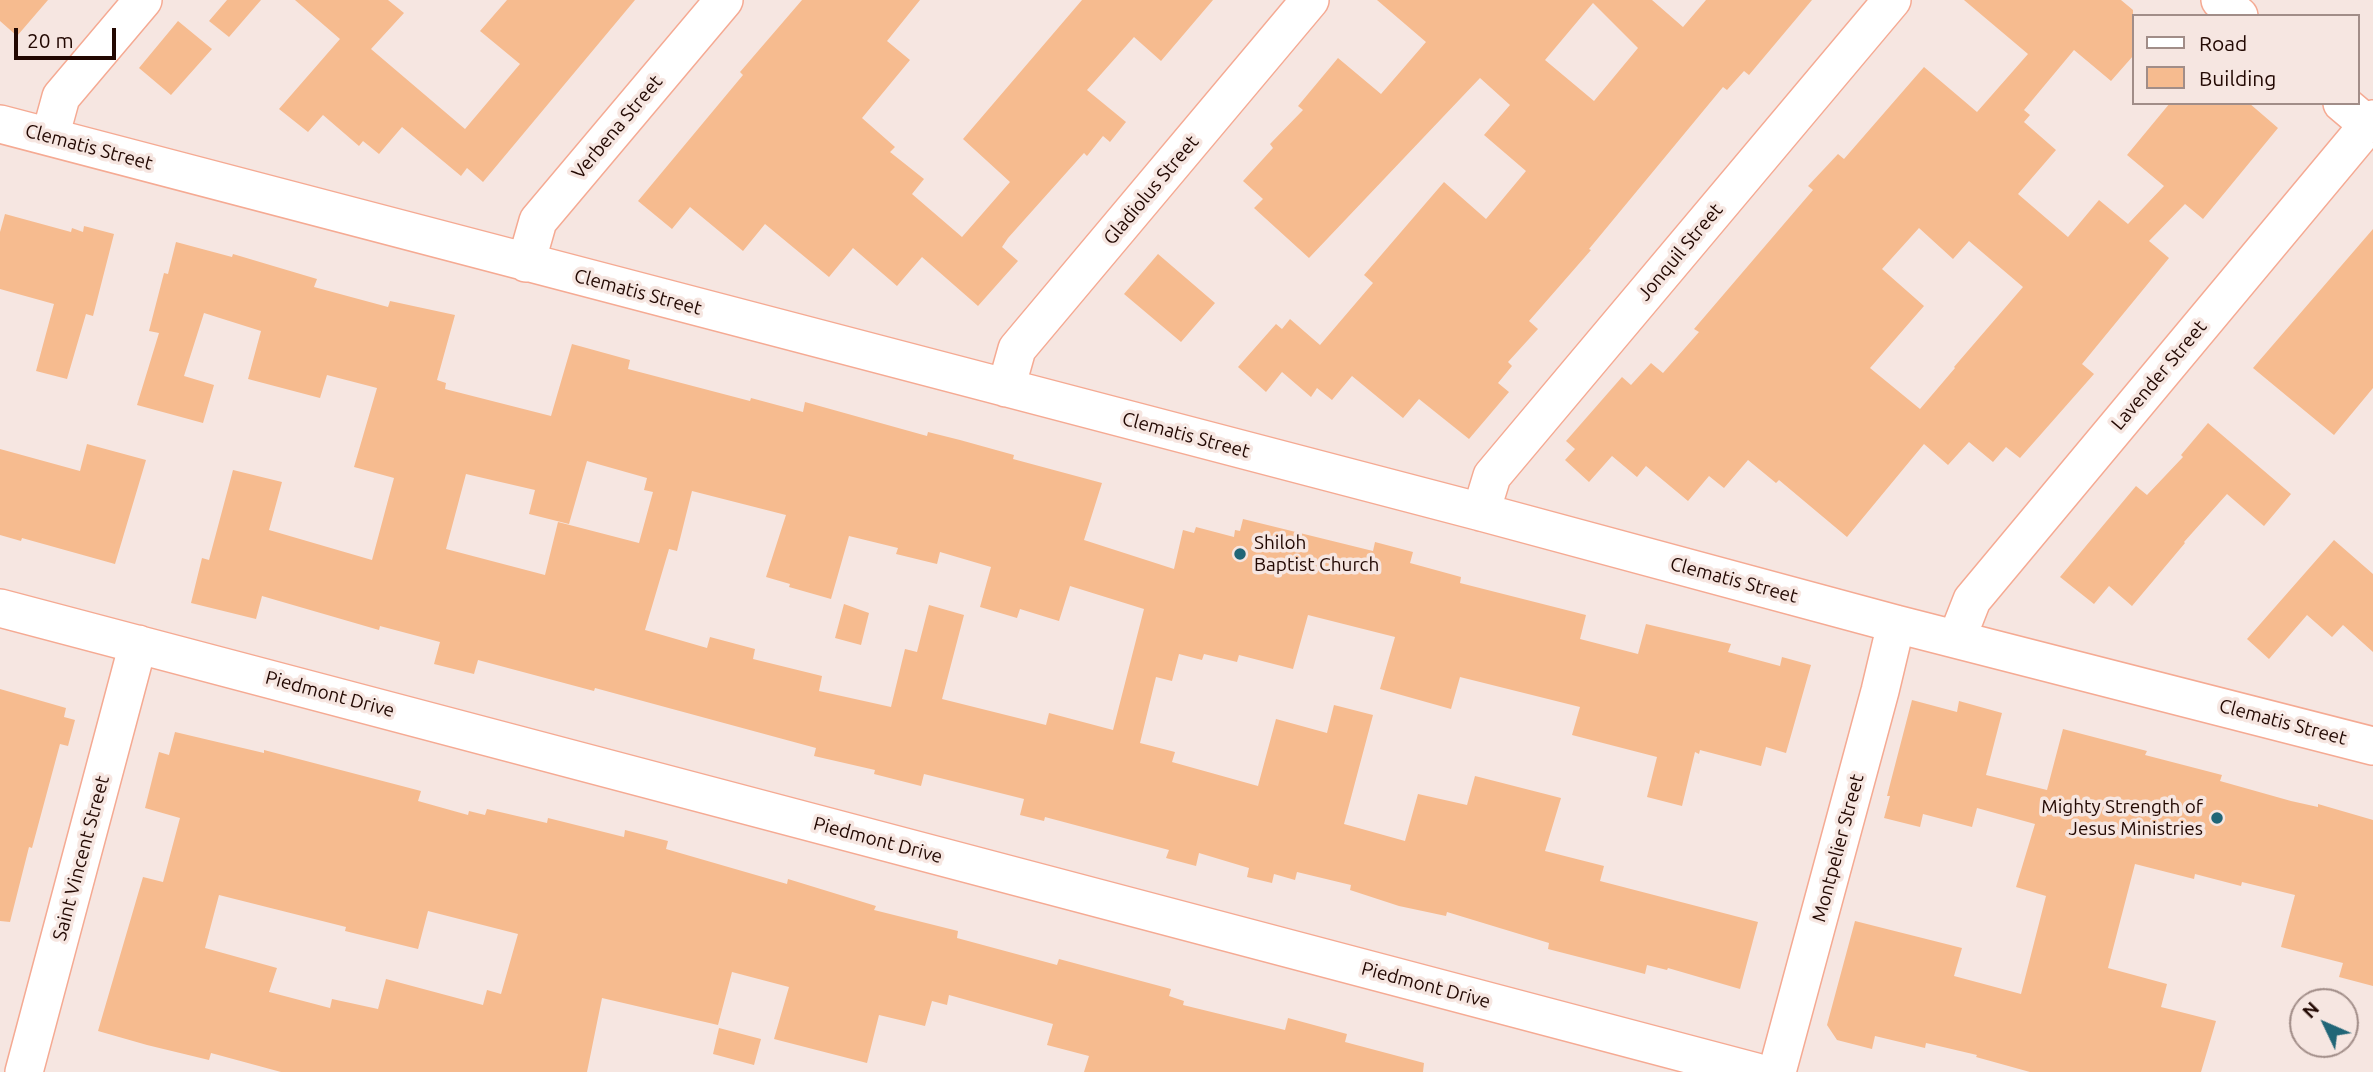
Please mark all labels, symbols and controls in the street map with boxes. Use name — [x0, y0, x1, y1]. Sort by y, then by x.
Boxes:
scale bar — [18, 14, 119, 58]
legend — [2132, 14, 2359, 105]
text: 20 m — [27, 28, 74, 52]
text: Road — [2199, 31, 2247, 55]
text: Building — [2199, 66, 2276, 90]
street label: Verbena Street — [567, 70, 667, 184]
street label: Clematis Street — [23, 119, 155, 175]
street label: Gladiolus Street — [1099, 131, 1203, 249]
street label: Jonquil Street — [1633, 199, 1727, 305]
street label: Clematis Street — [572, 264, 704, 320]
street label: Lavender Street — [2106, 316, 2212, 434]
street label: Clematis Street — [1120, 407, 1252, 463]
place label: Shiloh Baptist Church — [1254, 532, 1379, 576]
marker: Shiloh Baptist Church — [1232, 546, 1248, 562]
street label: Clematis Street — [1668, 552, 1800, 608]
street label: Piedmont Drive — [263, 666, 397, 722]
street label: Clematis Street — [2217, 694, 2349, 750]
street label: Montpelier Street — [1807, 772, 1869, 924]
street label: Saint Vincent Street — [48, 773, 114, 943]
place label: Mighty Strength of Jesus Ministries — [2041, 796, 2203, 840]
marker: Mighty Strength of Jesus Ministries — [2209, 810, 2225, 826]
street label: Piedmont Drive — [811, 812, 945, 868]
street label: Piedmont Drive — [1359, 957, 1493, 1013]
north arrow — [2289, 988, 2359, 1058]
text: N — [2297, 997, 2323, 1023]

